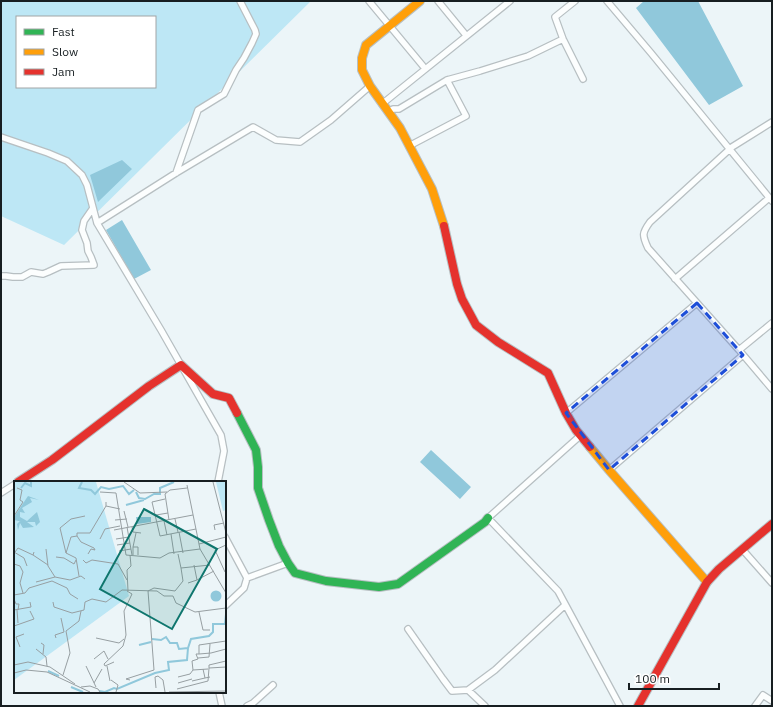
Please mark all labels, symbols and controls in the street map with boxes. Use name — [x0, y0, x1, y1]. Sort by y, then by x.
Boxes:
legend — [16, 16, 156, 88]
text: Fast — [52, 24, 75, 39]
text: Slow — [52, 44, 78, 59]
text: Jam — [52, 64, 75, 79]
inset map — [14, 481, 226, 693]
scale bar — [629, 665, 719, 691]
text: 100 m — [635, 671, 670, 686]

